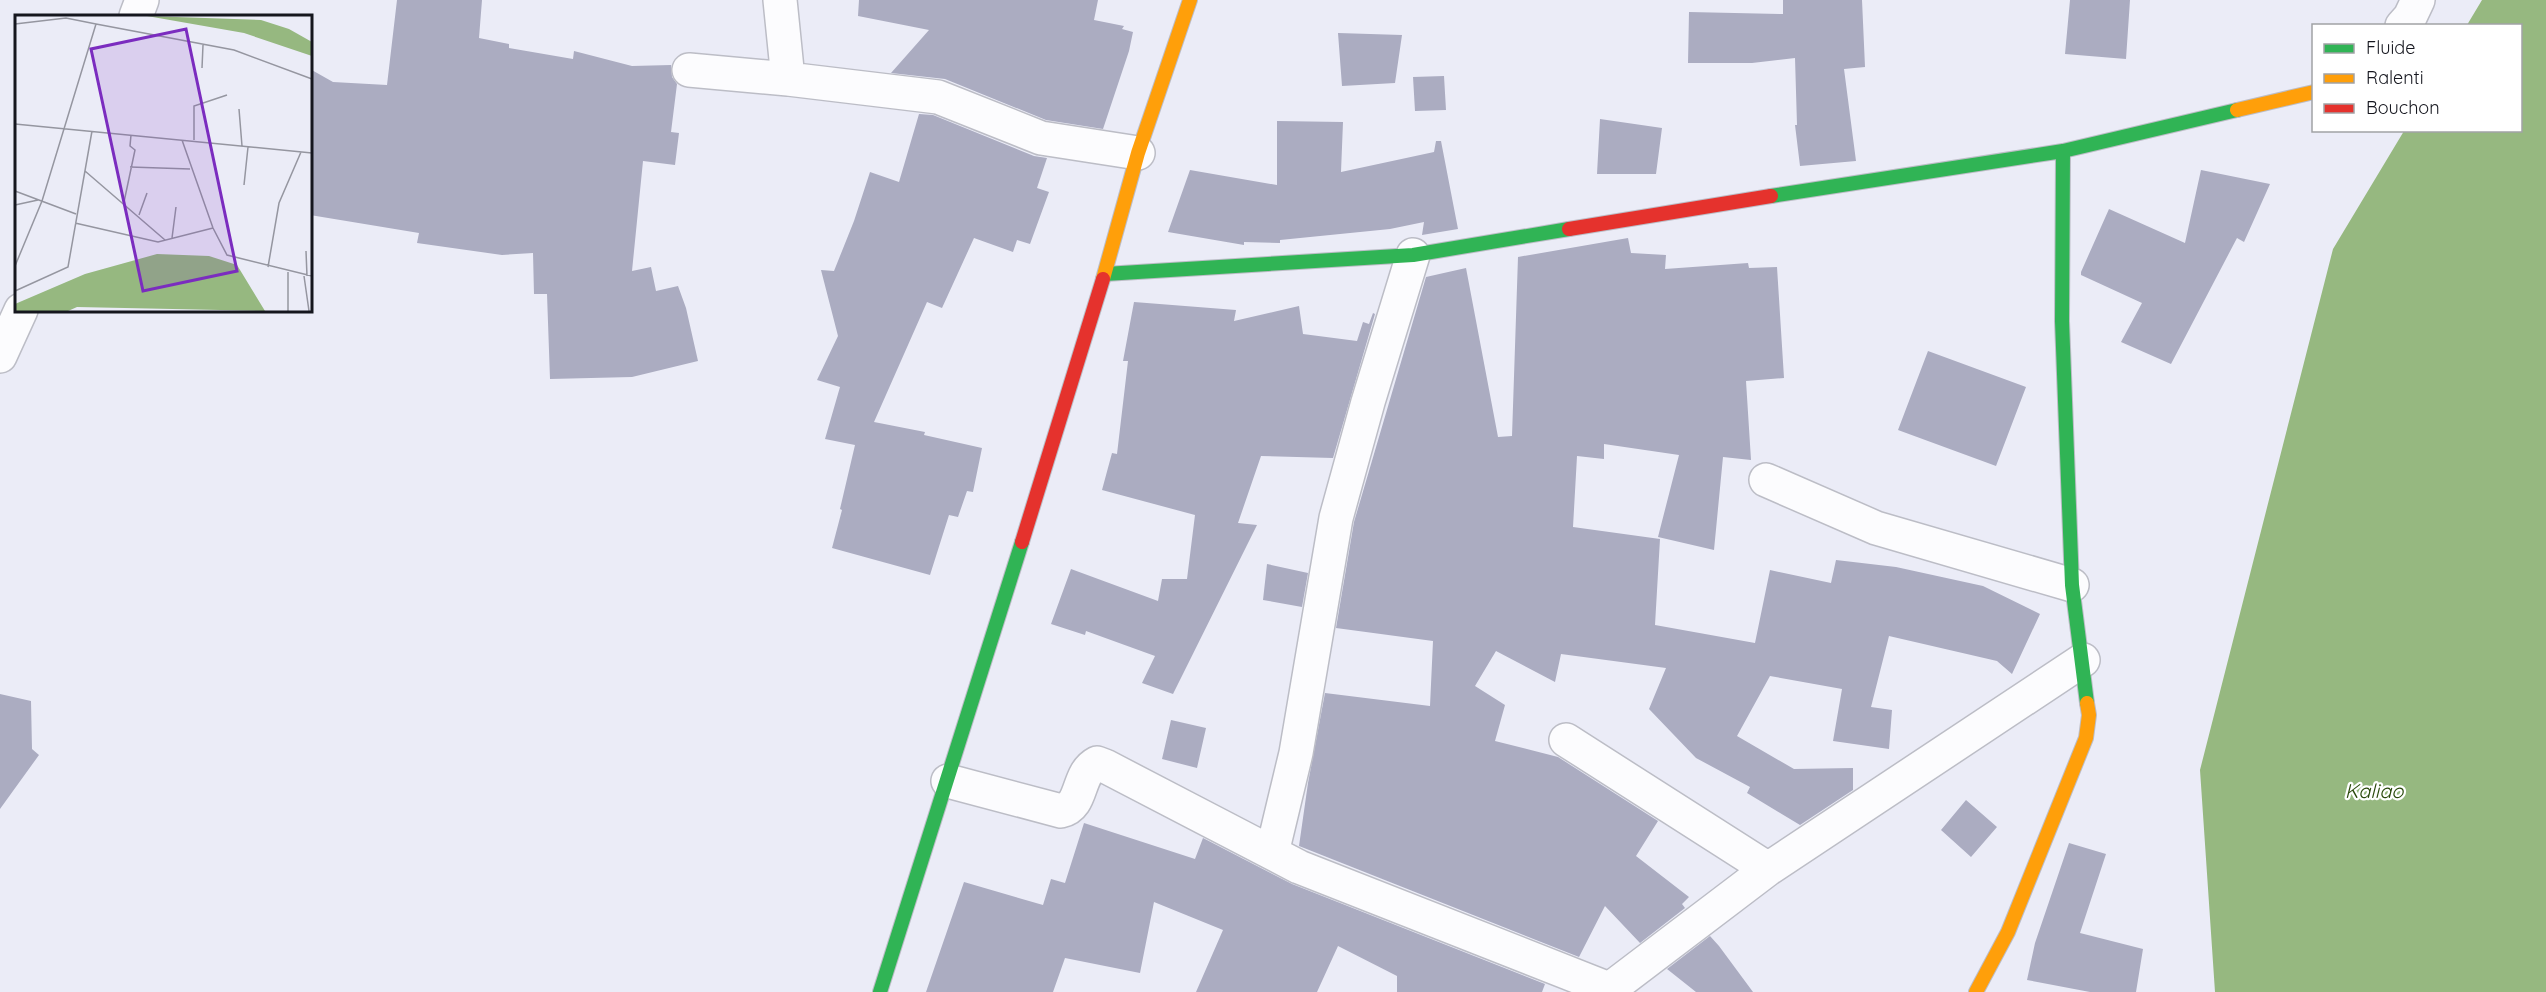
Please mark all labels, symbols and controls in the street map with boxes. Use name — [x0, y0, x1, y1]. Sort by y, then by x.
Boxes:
inset map — [15, 15, 312, 312]
legend — [2312, 24, 2522, 132]
text: Fluide — [2366, 36, 2415, 59]
text: Ralenti — [2366, 66, 2424, 89]
text: Bouchon — [2366, 96, 2440, 119]
water label: Kaliao — [2345, 778, 2404, 803]

